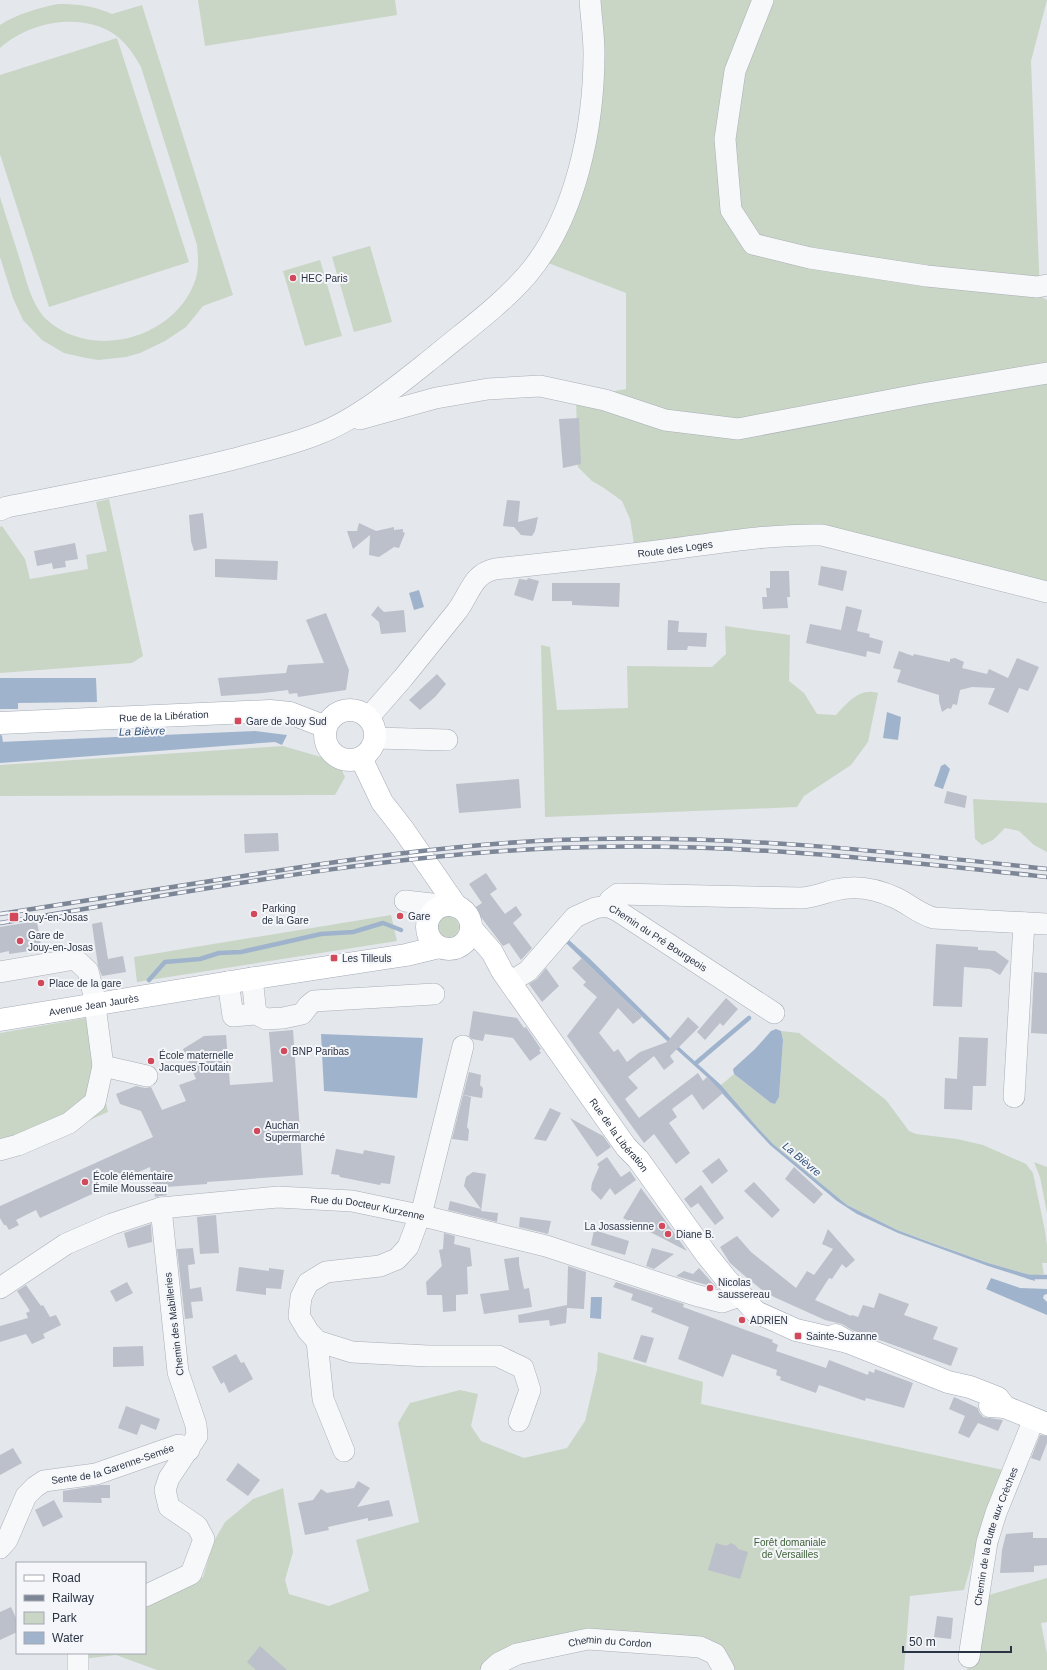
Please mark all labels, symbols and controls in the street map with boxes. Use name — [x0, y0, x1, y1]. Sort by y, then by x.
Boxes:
marker: HEC Paris — [288, 273, 298, 283]
place label: HEC Paris — [301, 273, 348, 284]
street label: Route des Loges — [637, 538, 713, 559]
street label: Rue de la Libération — [119, 708, 209, 723]
marker: Gare de Jouy Sud — [233, 716, 243, 726]
place label: Gare de Jouy Sud — [246, 716, 327, 727]
water label: La Bièvre — [119, 724, 165, 738]
street label: Chemin du Pré Bourgeois — [607, 902, 709, 973]
place label: Parking de la Gare — [262, 903, 309, 926]
marker: Parking de la Gare — [249, 909, 259, 919]
marker: Jouy-en-Josas — [8, 911, 20, 923]
marker: Gare — [395, 911, 405, 921]
place label: Gare — [408, 911, 431, 922]
place label: Jouy-en-Josas — [23, 912, 88, 923]
place label: Gare de Jouy-en-Josas — [28, 930, 93, 953]
marker: Gare de Jouy-en-Josas — [15, 936, 25, 946]
marker: Les Tilleuls — [329, 953, 339, 963]
place label: Les Tilleuls — [342, 953, 391, 964]
marker: Place de la gare — [36, 978, 46, 988]
place label: Place de la gare — [49, 978, 122, 989]
street label: Avenue Jean Jaurès — [48, 992, 140, 1017]
marker: BNP Paribas — [279, 1046, 289, 1056]
place label: BNP Paribas — [292, 1046, 349, 1057]
place label: École maternelle Jacques Toutain — [159, 1049, 234, 1073]
marker: École maternelle Jacques Toutain — [146, 1056, 156, 1066]
street label: Rue de la Libération — [588, 1096, 651, 1174]
place label: Auchan Supermarché — [265, 1120, 325, 1143]
marker: Auchan Supermarché — [252, 1126, 262, 1136]
water label: La Bièvre — [780, 1139, 824, 1179]
place label: École élémentaire Émile Mousseau — [93, 1170, 173, 1194]
marker: École élémentaire Émile Mousseau — [80, 1177, 90, 1187]
street label: Rue du Docteur Kurzenne — [310, 1193, 426, 1222]
place label: La Josassienne — [585, 1221, 654, 1232]
marker: La Josassienne — [657, 1221, 667, 1231]
marker: Diane B. — [663, 1229, 673, 1239]
place label: Diane B. — [676, 1229, 714, 1240]
street label: Chemin des Mabilleries — [162, 1272, 186, 1376]
place label: Nicolas saussereau — [718, 1277, 770, 1300]
marker: Nicolas saussereau — [705, 1283, 715, 1293]
marker: ADRIEN — [737, 1315, 747, 1325]
place label: ADRIEN — [750, 1315, 788, 1326]
marker: Sainte-Suzanne — [793, 1331, 803, 1341]
place label: Sainte-Suzanne — [806, 1331, 878, 1342]
street label: Sente de la Garenne-Semée — [50, 1442, 176, 1485]
street label: Chemin de la Butte aux Crèches — [972, 1465, 1020, 1607]
park label: Forêt domaniale de Versailles — [754, 1537, 827, 1560]
legend — [16, 1562, 146, 1654]
text: Road — [52, 1571, 81, 1585]
text: Railway — [52, 1591, 94, 1605]
text: Park — [52, 1611, 78, 1625]
scale bar — [903, 1628, 1011, 1654]
text: Water — [52, 1631, 84, 1645]
street label: Chemin du Cordon — [567, 1633, 652, 1649]
text: 50 m — [909, 1635, 936, 1649]

